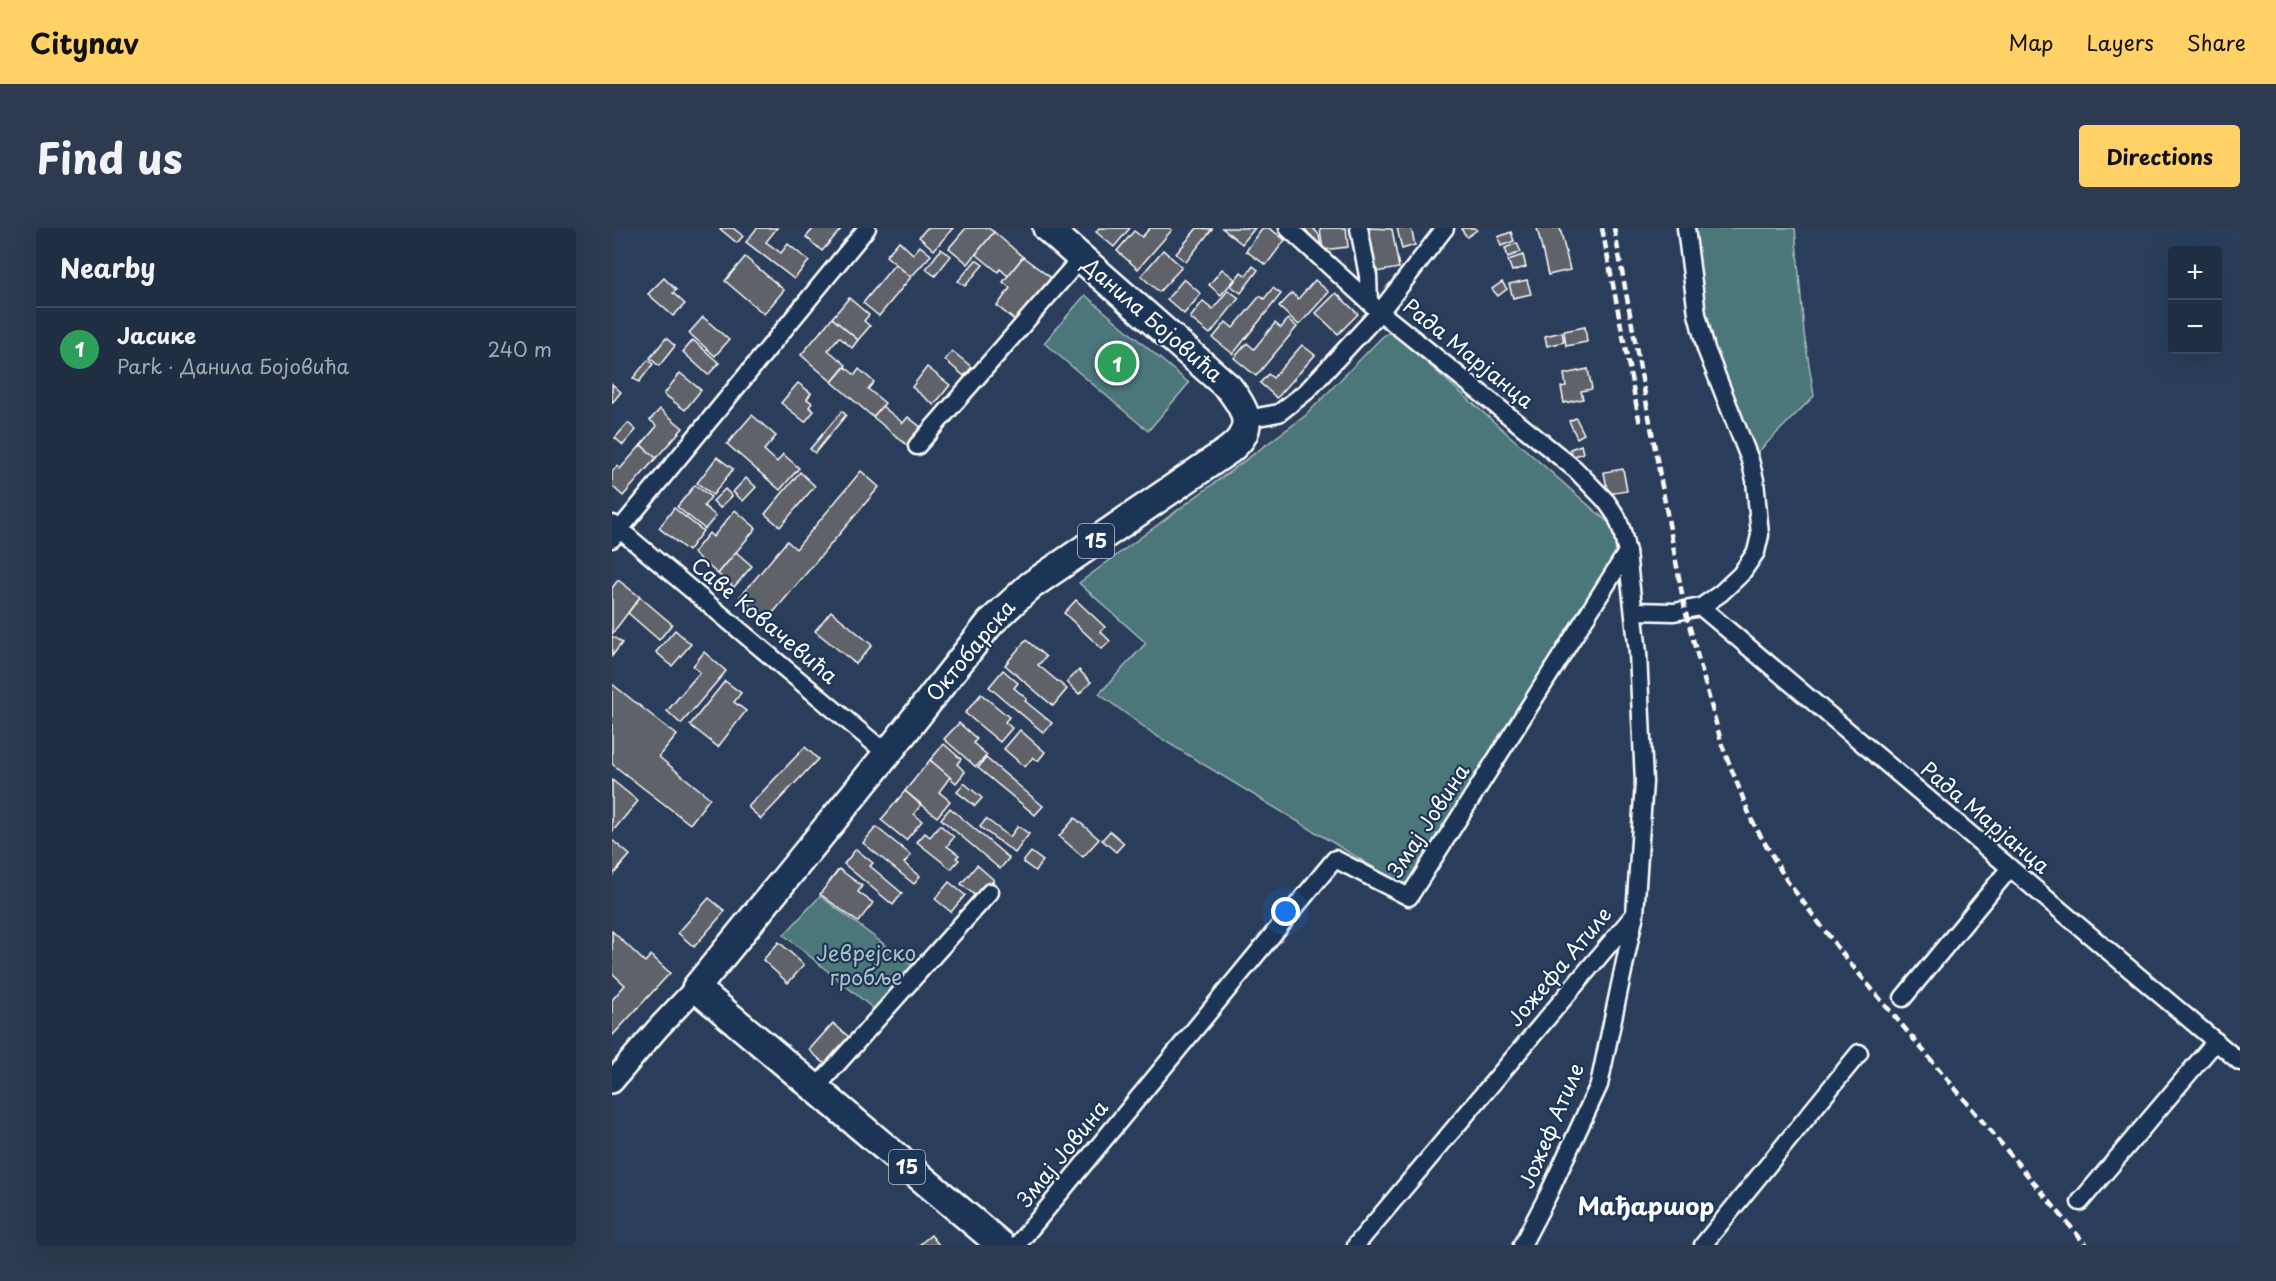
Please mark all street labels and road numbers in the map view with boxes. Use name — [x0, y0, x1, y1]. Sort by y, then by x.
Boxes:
street label: Данила Бојовића — [1075, 248, 1231, 389]
street label: Рада Марјанца — [1397, 290, 1542, 415]
road number: 15 — [1078, 524, 1114, 558]
street label: Саве Ковачевића — [685, 548, 846, 691]
street label: Октобарска — [917, 592, 1022, 708]
street label: Рада Марјанца — [1915, 753, 2058, 880]
street label: Змај Јовина — [1379, 756, 1476, 883]
street label: Јожефа Атиле — [1499, 899, 1618, 1033]
street label: Јожеф Атиле — [1509, 1058, 1591, 1193]
street label: Змај Јовина — [1008, 1092, 1115, 1213]
road number: 15 — [889, 1150, 925, 1184]

